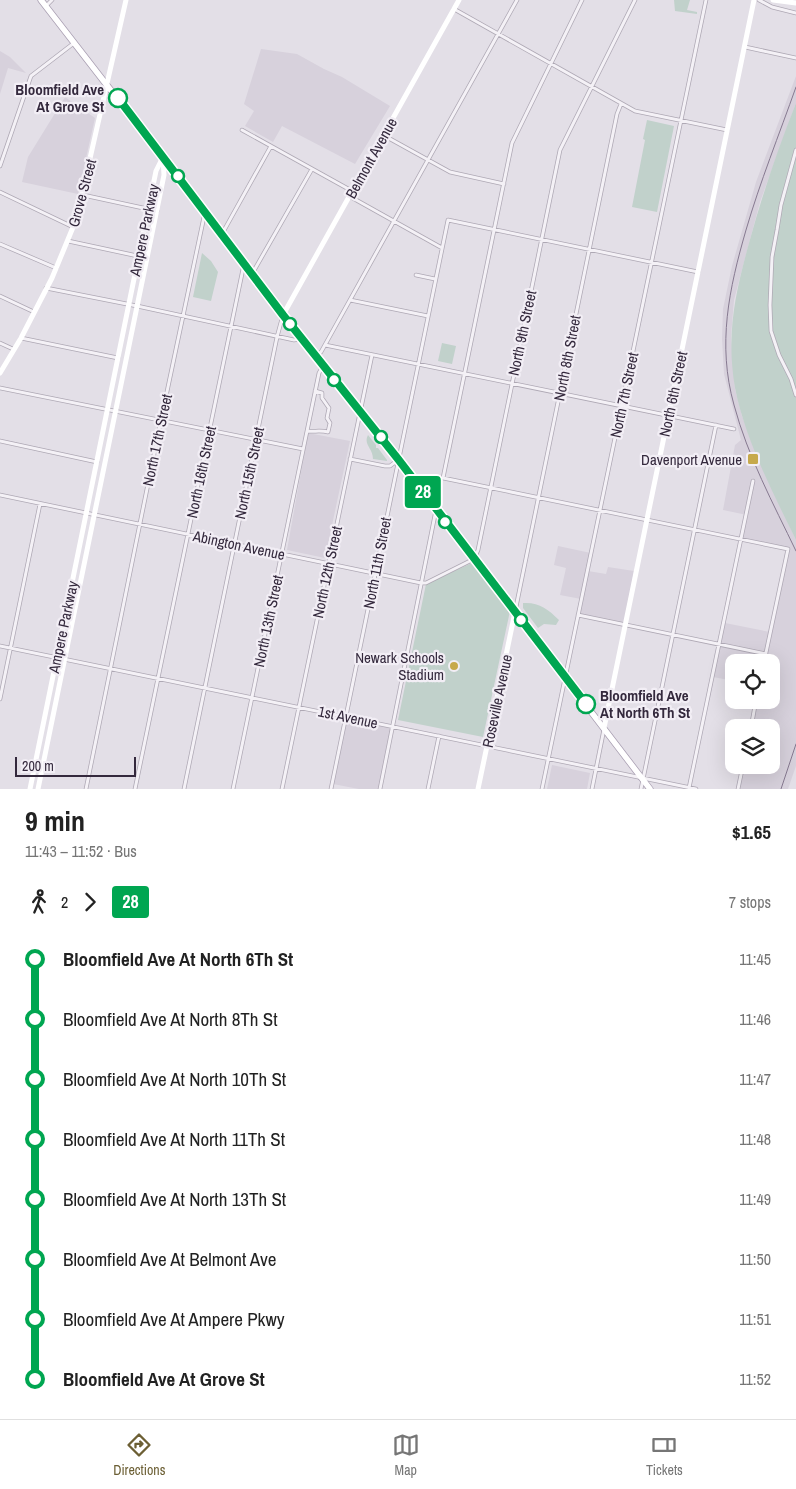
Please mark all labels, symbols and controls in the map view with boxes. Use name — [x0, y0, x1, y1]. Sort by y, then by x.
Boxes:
place label: Bloomfield Ave At Grove St — [15, 79, 104, 117]
marker: Bloomfield Ave At Grove St — [108, 88, 128, 108]
street label: Belmont Avenue — [340, 114, 402, 202]
street label: Grove Street — [63, 156, 101, 229]
unlabelled marker — [171, 169, 185, 183]
street label: Ampere Parkway — [124, 181, 164, 279]
street label: North 9th Street — [503, 288, 541, 378]
street label: North 8th Street — [548, 313, 586, 403]
unlabelled marker — [283, 317, 297, 331]
street label: North 6th Street — [654, 349, 692, 439]
street label: North 7th Street — [605, 350, 643, 440]
unlabelled marker — [327, 373, 341, 387]
street label: North 17th Street — [137, 391, 177, 488]
street label: North 16th Street — [181, 423, 221, 520]
street label: North 15th Street — [229, 424, 269, 521]
unlabelled marker — [374, 430, 388, 444]
place label: Davenport Avenue — [641, 449, 742, 470]
marker: Davenport Avenue — [746, 452, 760, 466]
line badge: 28 — [400, 476, 446, 508]
text: 28 — [415, 479, 431, 504]
street label: North 11th Street — [358, 515, 396, 611]
unlabelled marker — [438, 515, 452, 529]
street label: North 12th Street — [307, 523, 347, 620]
street label: Abington Avenue — [190, 525, 287, 565]
street label: North 13th Street — [248, 572, 288, 669]
street label: Ampere Parkway — [43, 578, 83, 676]
unlabelled marker — [514, 613, 528, 627]
place label: Newark Schools Stadium — [355, 647, 444, 685]
street label: Roseville Avenue — [477, 652, 517, 750]
map controls — [725, 654, 780, 774]
button: locate — [725, 654, 780, 709]
marker: Newark Schools Stadium — [448, 660, 460, 672]
place label: Bloomfield Ave At North 6Th St — [600, 685, 690, 723]
marker: Bloomfield Ave At North 6Th St — [576, 694, 596, 714]
street label: 1st Avenue — [316, 700, 380, 734]
button: layers — [725, 719, 780, 774]
scale bar — [15, 754, 136, 777]
text: 200 m — [22, 757, 54, 775]
text: 9 min — [25, 802, 85, 840]
text: $1.65 — [732, 819, 771, 845]
text: 11:43 – 11:52 · Bus — [25, 840, 137, 862]
icon: walk — [25, 888, 53, 916]
icon: forward — [76, 888, 104, 916]
text: 28 — [122, 889, 139, 914]
text: 2 — [61, 891, 68, 913]
text: 7 stops — [729, 891, 771, 913]
text: Bloomfield Ave At North 6Th St — [63, 946, 293, 972]
text: 11:45 — [739, 948, 771, 970]
text: Bloomfield Ave At North 8Th St — [63, 1006, 278, 1032]
text: 11:46 — [739, 1008, 771, 1030]
text: Bloomfield Ave At North 10Th St — [63, 1066, 286, 1092]
text: 11:47 — [739, 1068, 771, 1090]
text: Bloomfield Ave At North 11Th St — [63, 1126, 285, 1152]
text: 11:48 — [739, 1128, 771, 1150]
text: Bloomfield Ave At North 13Th St — [63, 1186, 286, 1212]
text: 11:49 — [739, 1188, 771, 1210]
text: Bloomfield Ave At Belmont Ave — [63, 1246, 276, 1272]
text: 11:50 — [739, 1248, 771, 1270]
text: Bloomfield Ave At Ampere Pkwy — [63, 1306, 284, 1332]
text: 11:51 — [739, 1308, 771, 1330]
text: Bloomfield Ave At Grove St — [63, 1366, 265, 1392]
text: 11:52 — [739, 1368, 771, 1390]
tab: Directions — [113, 1431, 165, 1479]
tab: Map — [392, 1431, 420, 1479]
tab: Tickets — [646, 1431, 683, 1479]

